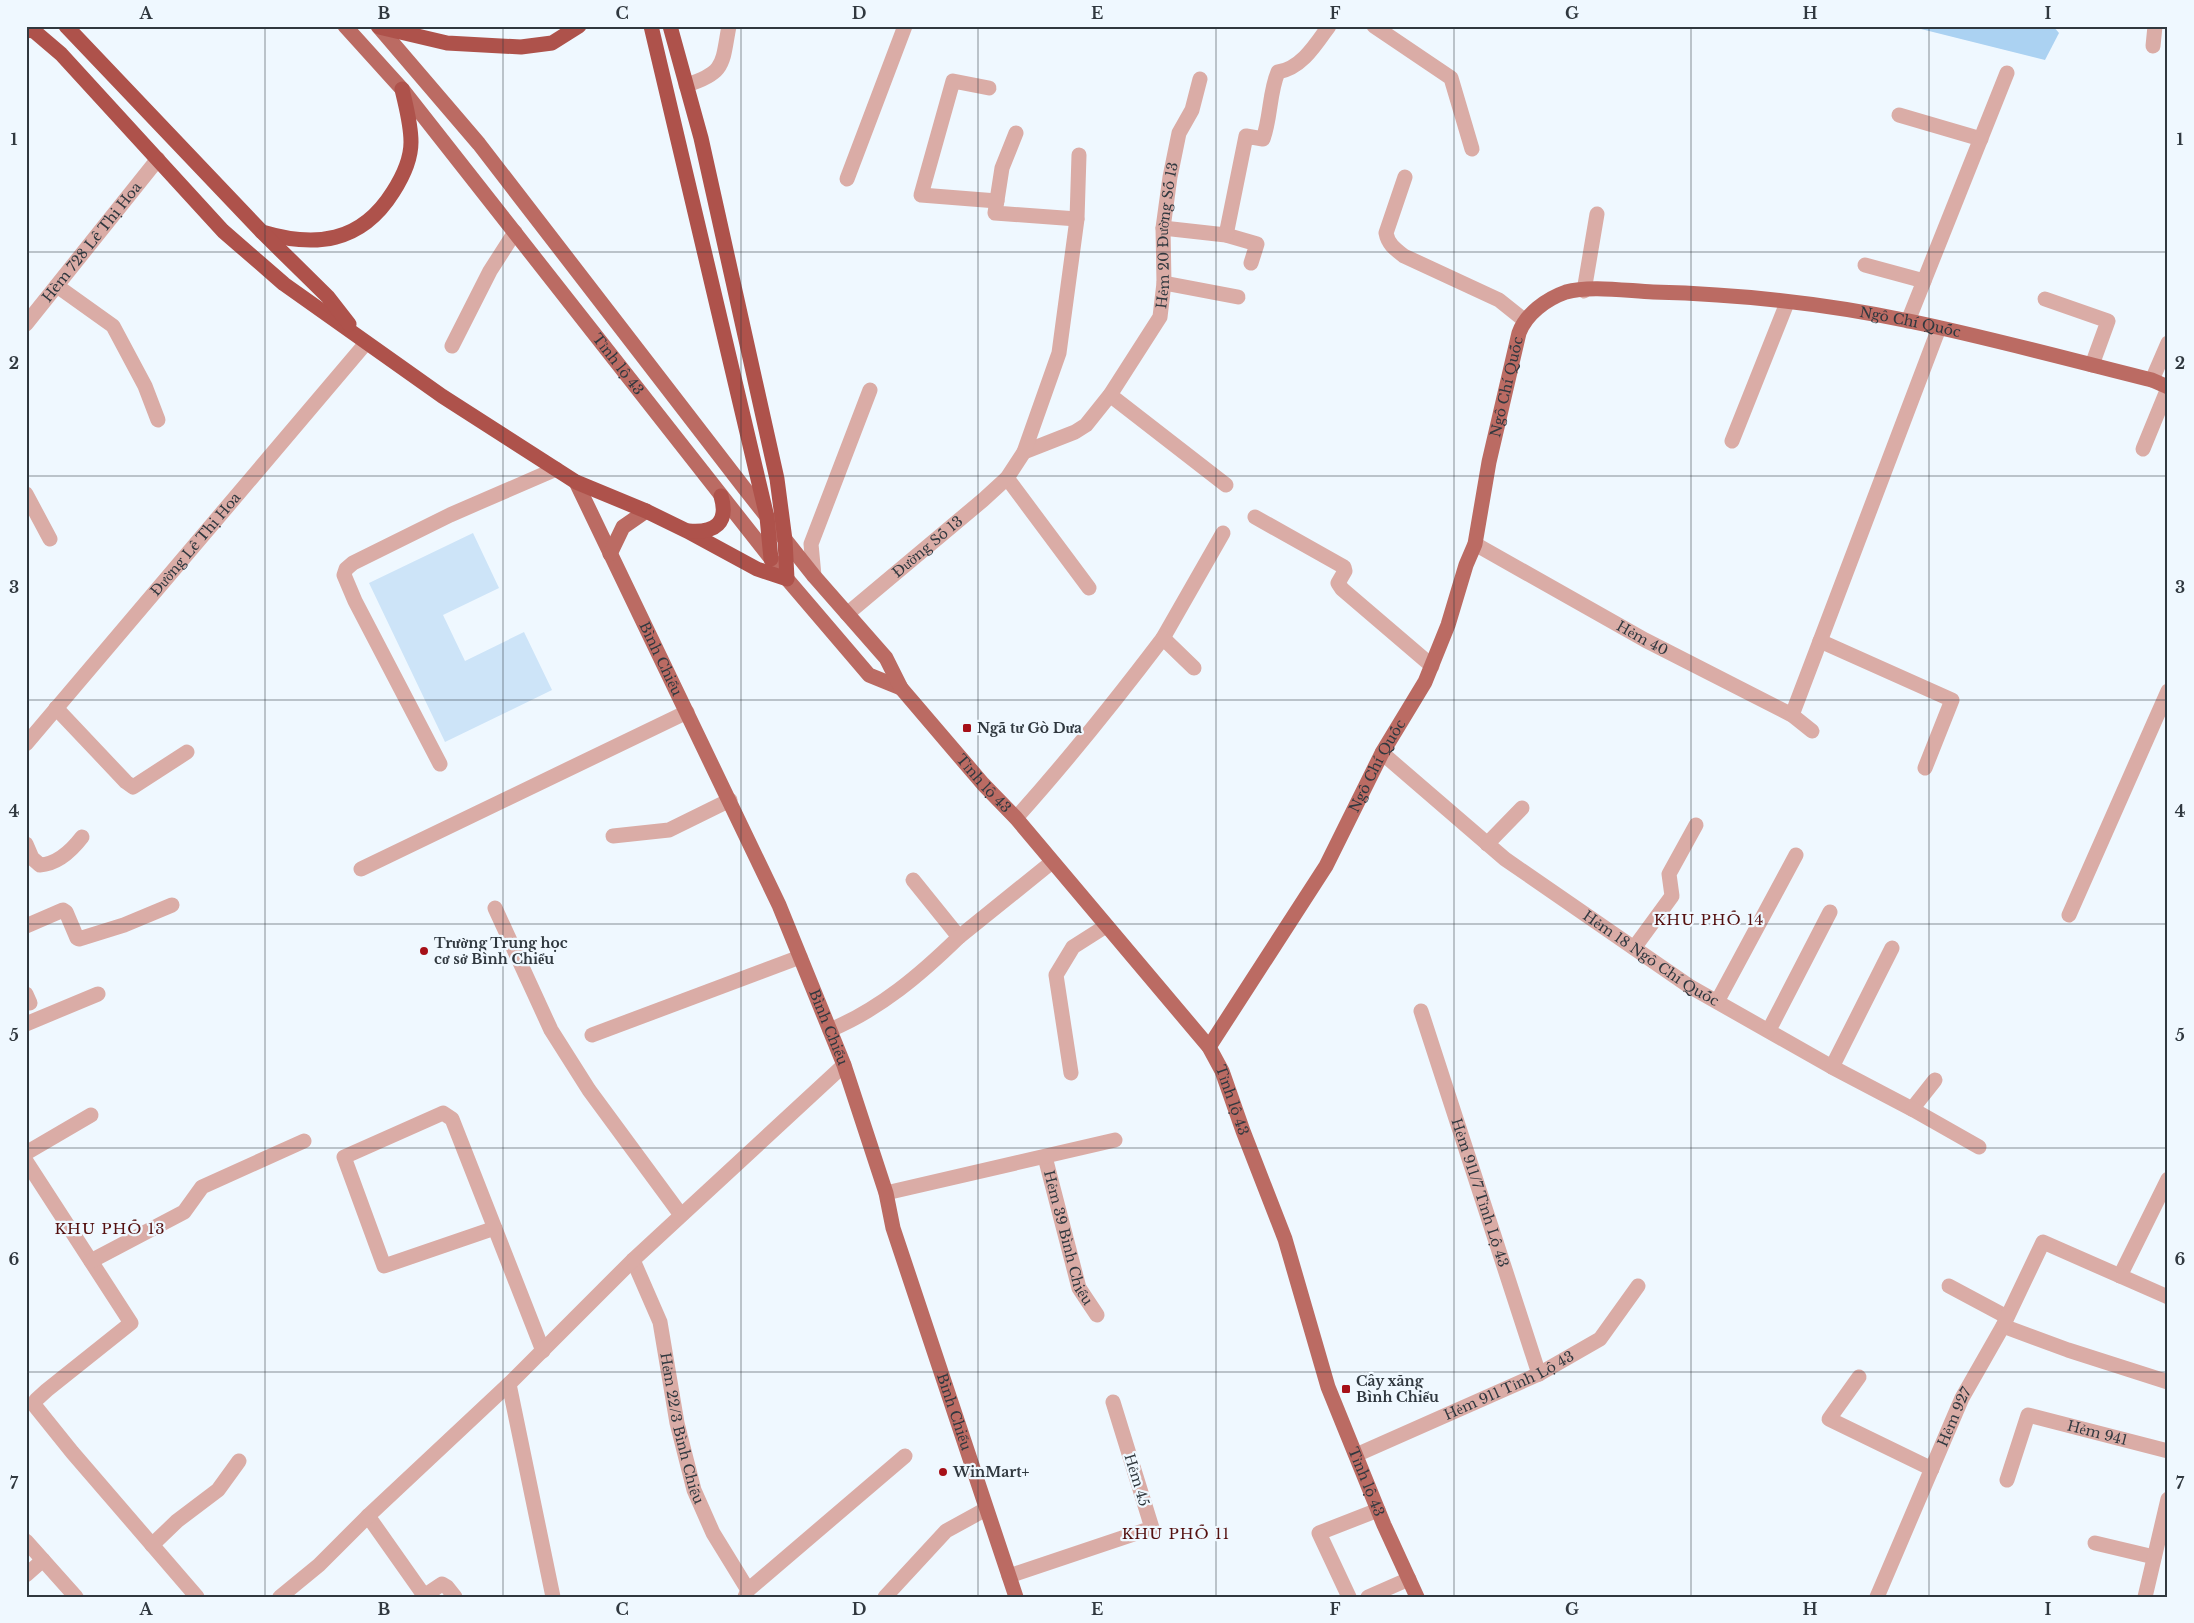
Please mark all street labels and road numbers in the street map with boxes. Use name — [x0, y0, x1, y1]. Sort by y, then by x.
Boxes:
street label: Hẻm 20 Đường Số 13 — [1152, 160, 1182, 310]
street label: Hèm 728 Lê Thị Hoa — [38, 178, 145, 306]
street label: Ngô Chí Quốc — [1858, 303, 1963, 341]
street label: Tỉnh lộ 43 — [589, 330, 648, 399]
street label: Ngô Chí Quốc — [1486, 334, 1527, 439]
street label: Đường Lê Thị Hoa — [146, 488, 245, 600]
street label: Đường Số 13 — [889, 512, 966, 581]
street label: Hẻm 40 — [1613, 617, 1671, 659]
street label: Bình Chiểu — [635, 619, 687, 699]
street label: Ngô Chí Quốc — [1345, 716, 1410, 815]
street label: Tỉnh lộ 43 — [952, 750, 1015, 817]
street label: Hẻm 18 Ngô Chí Quốc — [1580, 907, 1723, 1010]
street label: Bình Chiểu — [805, 987, 852, 1068]
street label: Tỉnh lộ 43 — [1212, 1063, 1253, 1138]
street label: Hẻm 911/7 Tỉnh Lộ 43 — [1447, 1116, 1513, 1269]
street label: Hẻm 39 Bình Chiểu — [1040, 1168, 1097, 1309]
street label: Hẻm 911 Tỉnh Lộ 43 — [1441, 1347, 1577, 1424]
street label: Hẻm 22/3 Bình Chiểu — [656, 1351, 708, 1507]
street label: Bình Chiểu — [933, 1371, 976, 1453]
street label: Hẻm 927 — [1933, 1383, 1976, 1449]
street label: Hẻm 941 — [2065, 1416, 2130, 1449]
street label: Tỉnh lộ 43 — [1344, 1445, 1389, 1519]
street label: Hẻm 45 — [1120, 1451, 1154, 1509]

